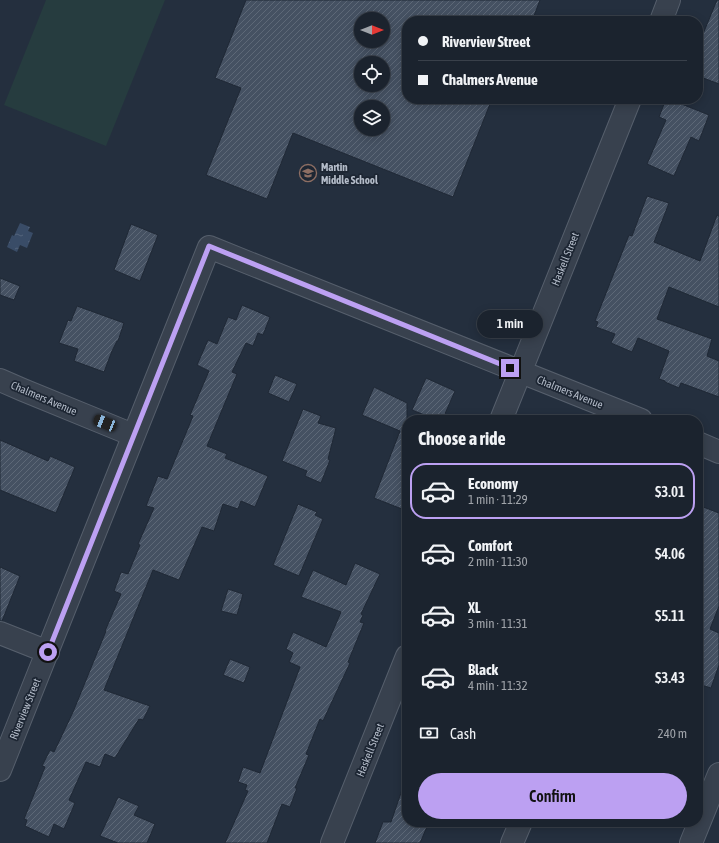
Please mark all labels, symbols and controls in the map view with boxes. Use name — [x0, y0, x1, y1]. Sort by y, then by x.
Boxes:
north arrow — [354, 12, 390, 48]
map controls — [354, 12, 390, 136]
text: Riverview Street — [442, 33, 530, 50]
button: locate — [354, 56, 390, 92]
text: Chalmers Avenue — [442, 71, 538, 88]
button: layers — [354, 100, 390, 136]
place label: Martin Middle School — [321, 161, 379, 186]
school or university icon: Martin Middle School — [298, 163, 318, 183]
street label: Haskell Street — [549, 231, 581, 287]
callout: 1 min — [477, 310, 543, 338]
text: 1 min — [497, 316, 523, 331]
route end — [501, 359, 519, 377]
street label: Chalmers Avenue — [535, 373, 605, 411]
street label: Chalmers Avenue — [9, 379, 79, 417]
car — [92, 413, 118, 433]
text: Choose a ride — [418, 428, 506, 449]
icon: car — [420, 473, 456, 509]
text: Economy — [468, 475, 518, 492]
text: $3.01 — [655, 483, 685, 500]
text: 1 min · 11:29 — [468, 492, 528, 507]
icon: car — [420, 535, 456, 571]
text: Comfort — [468, 537, 512, 554]
text: $4.06 — [655, 545, 685, 562]
text: 2 min · 11:30 — [468, 554, 528, 569]
icon: car — [420, 597, 456, 633]
text: XL — [468, 599, 481, 616]
text: $5.11 — [655, 607, 685, 624]
text: 3 min · 11:31 — [468, 616, 528, 631]
route start — [39, 643, 57, 661]
icon: car — [420, 659, 456, 695]
text: Black — [468, 661, 498, 678]
text: $3.43 — [655, 669, 685, 686]
street label: Riverview Street — [7, 677, 43, 741]
text: 4 min · 11:32 — [468, 678, 528, 693]
street label: Haskell Street — [354, 722, 386, 778]
icon: cash — [418, 722, 440, 744]
text: Cash — [450, 725, 476, 742]
text: 240 m — [658, 726, 687, 741]
button: Confirm — [418, 773, 687, 819]

